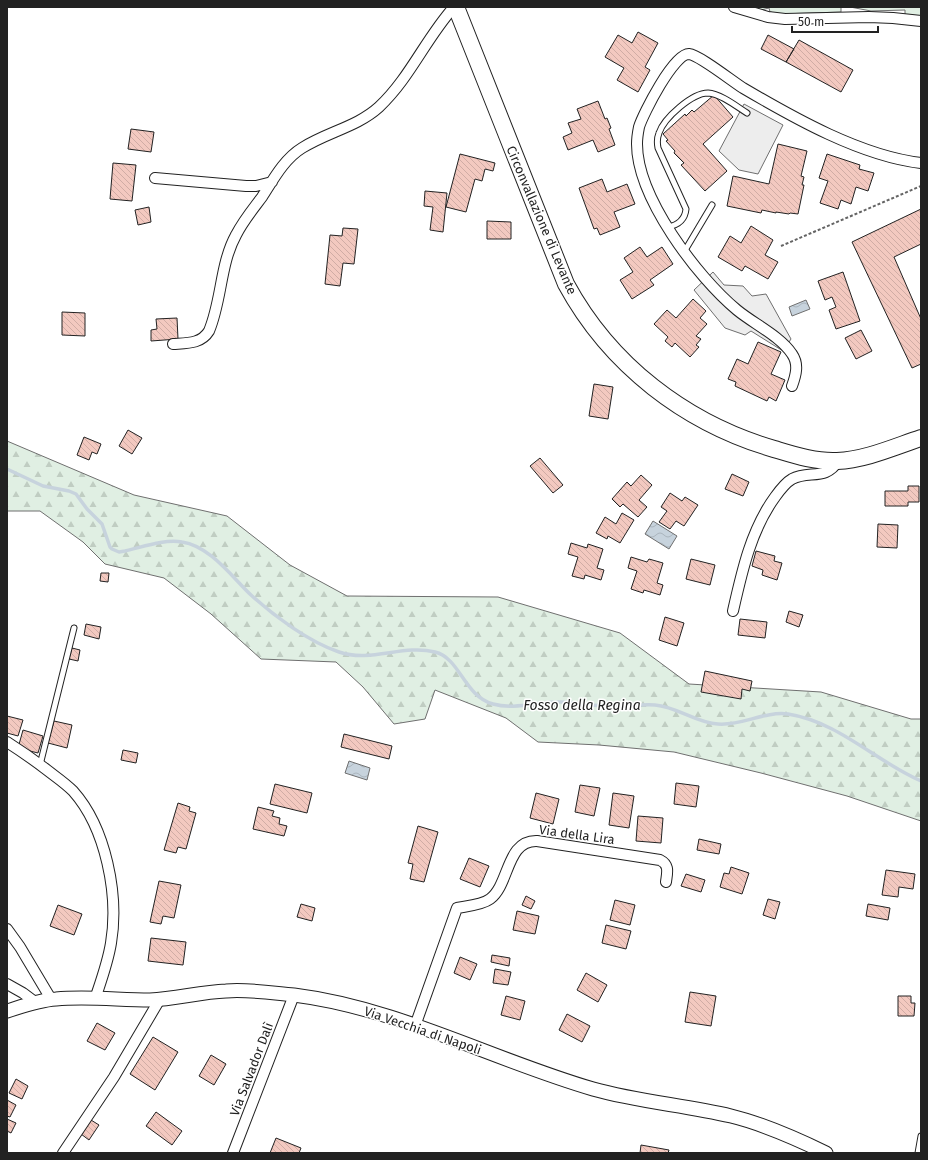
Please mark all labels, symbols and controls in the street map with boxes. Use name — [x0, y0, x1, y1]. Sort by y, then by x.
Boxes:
scale bar — [792, 8, 878, 34]
text: 50 m — [798, 15, 824, 29]
street label: Circonvallazione di Levante — [503, 144, 580, 297]
water label: Fosso della Regina — [523, 697, 641, 714]
street label: Via della Lira — [538, 822, 616, 847]
street label: Via Vecchia di Napoli — [362, 1003, 483, 1058]
street label: Via Salvador Dalì — [227, 1020, 276, 1118]

